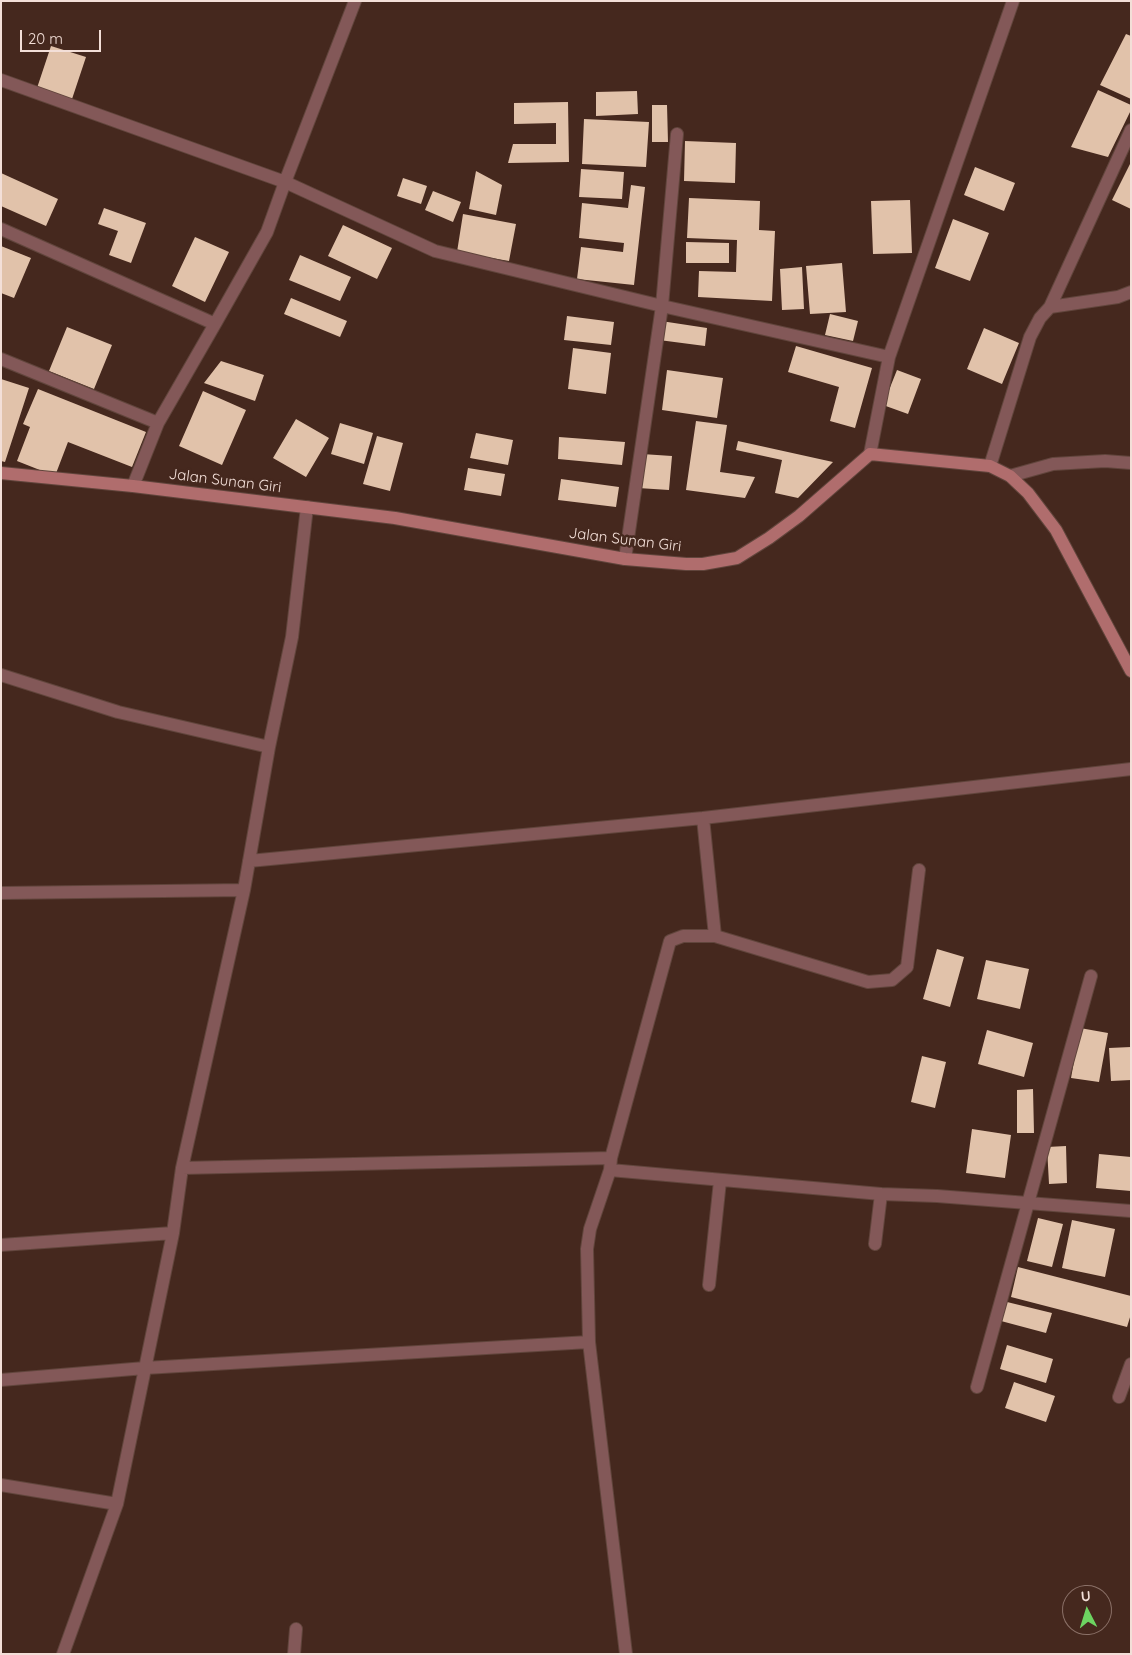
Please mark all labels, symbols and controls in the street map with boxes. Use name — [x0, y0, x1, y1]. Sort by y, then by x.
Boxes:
scale bar — [22, 20, 104, 52]
text: 20 m — [28, 29, 63, 48]
street label: Jalan Sunan Giri — [168, 465, 282, 497]
street label: Jalan Sunan Giri — [568, 524, 682, 556]
north arrow — [1062, 1585, 1112, 1635]
text: U — [1080, 1587, 1091, 1605]

